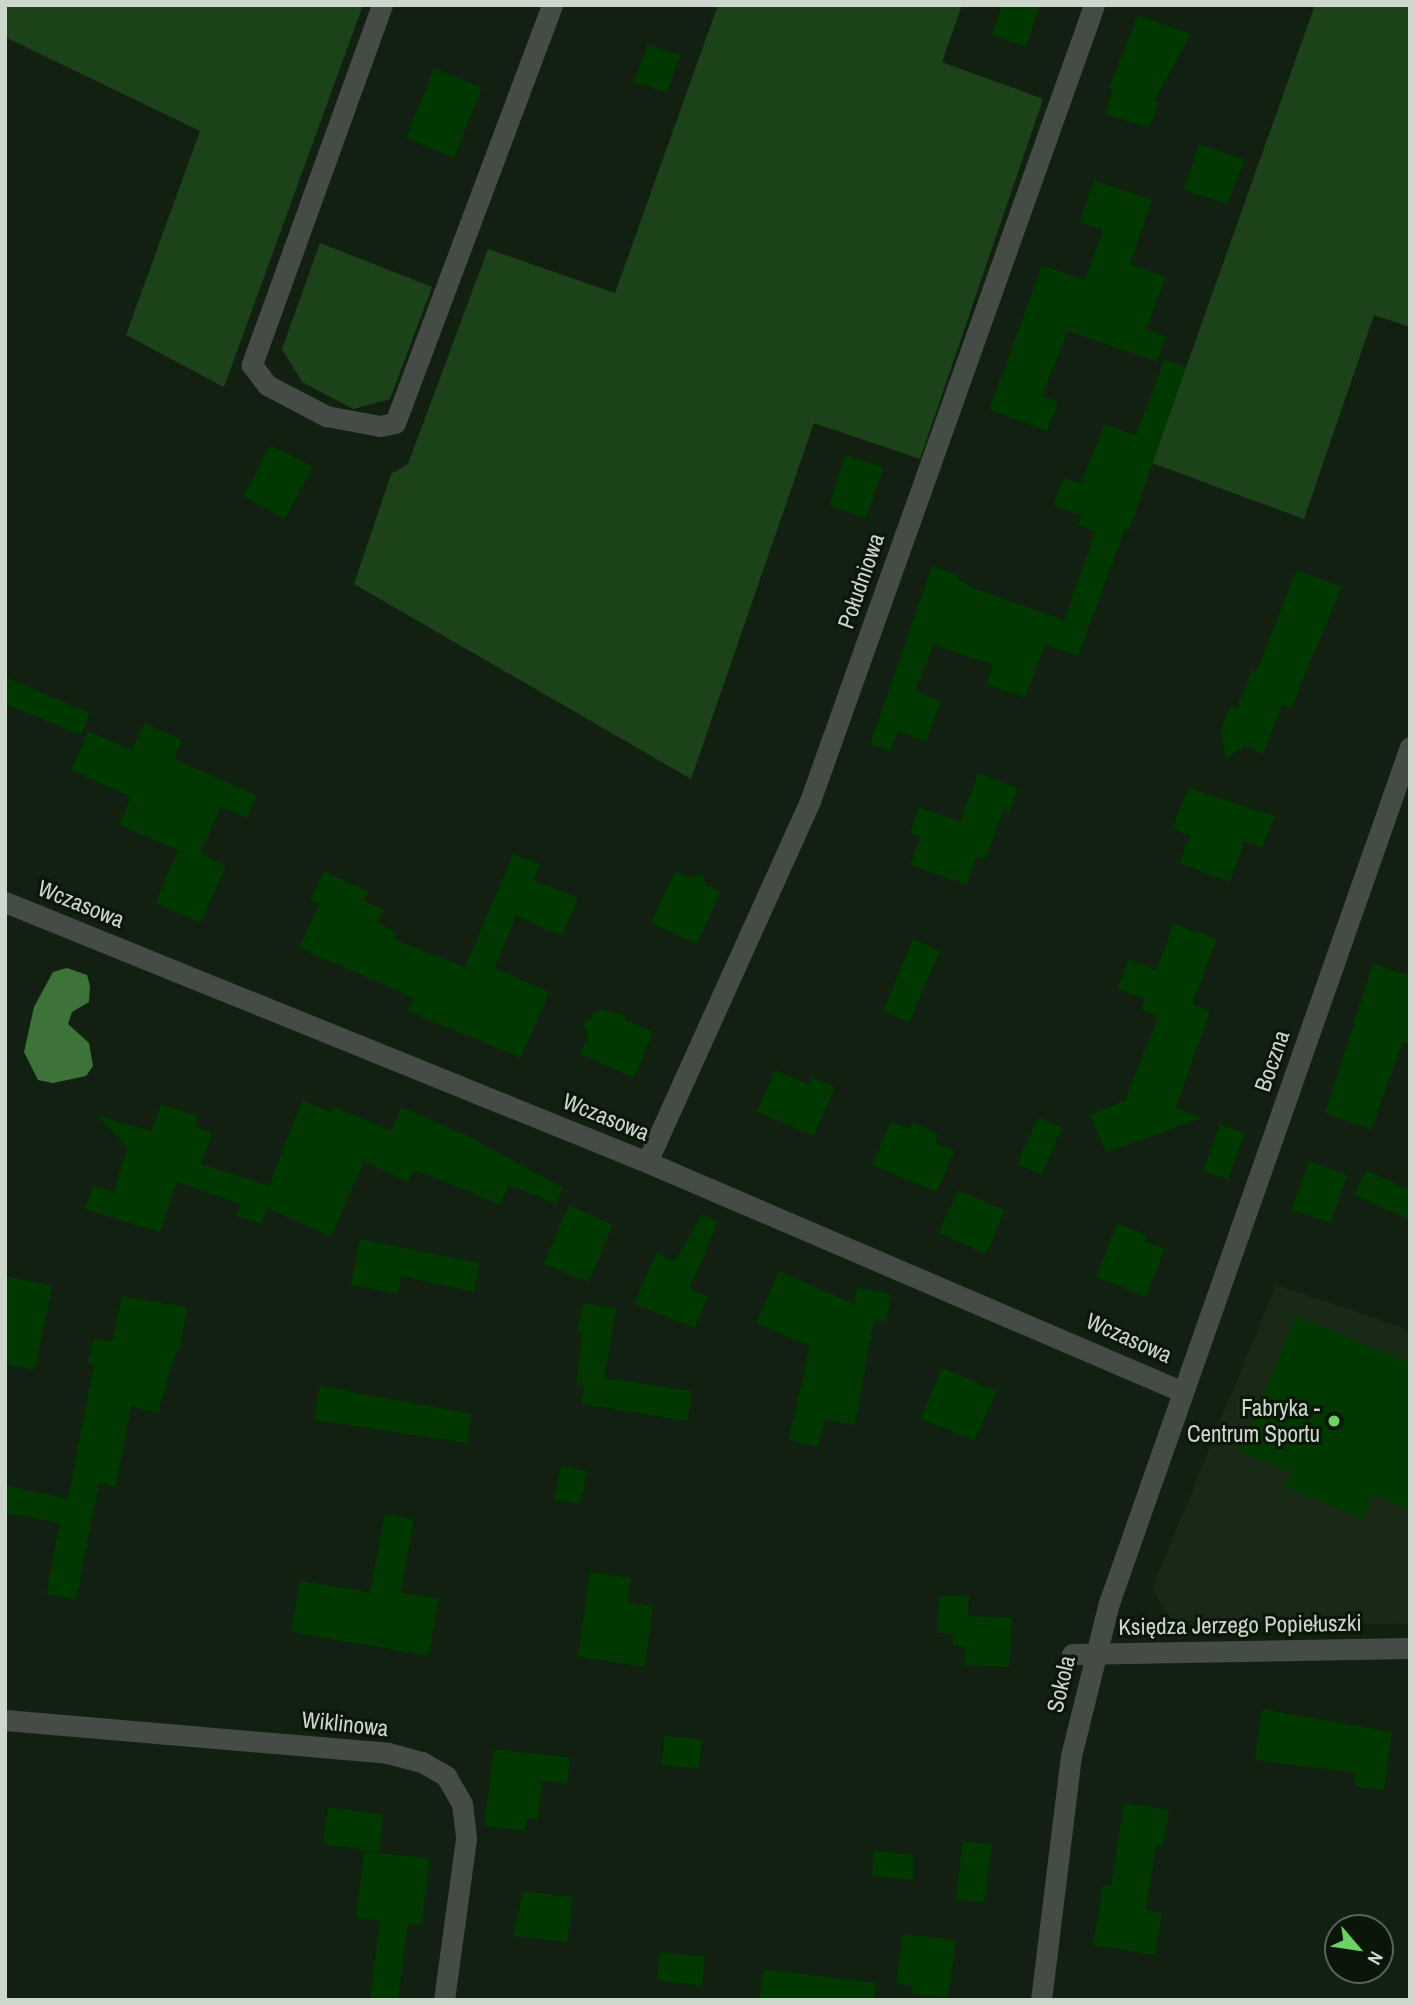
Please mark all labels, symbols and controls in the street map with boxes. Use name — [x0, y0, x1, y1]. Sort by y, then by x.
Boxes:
street label: Południowa — [832, 530, 890, 632]
street label: Wczasowa — [34, 874, 128, 934]
street label: Boczna — [1249, 1027, 1295, 1095]
street label: Wczasowa — [559, 1087, 653, 1147]
street label: Wczasowa — [1082, 1307, 1176, 1369]
place label: Fabryka - Centrum Sportu — [1187, 1394, 1320, 1448]
marker: Fabryka - Centrum Sportu — [1326, 1413, 1342, 1429]
street label: Księdza Jerzego Popiełuszki — [1118, 1609, 1362, 1641]
street label: Sokola — [1041, 1653, 1081, 1715]
street label: Wiklinowa — [300, 1706, 390, 1742]
north arrow — [1324, 1914, 1394, 1984]
text: N — [1362, 1947, 1390, 1969]

